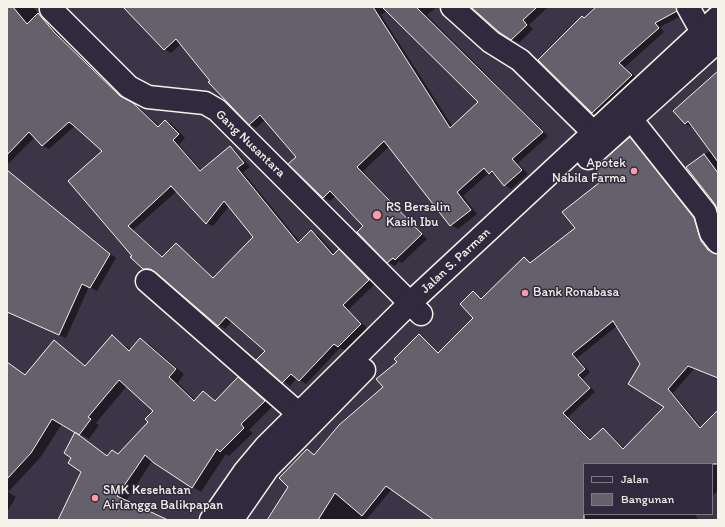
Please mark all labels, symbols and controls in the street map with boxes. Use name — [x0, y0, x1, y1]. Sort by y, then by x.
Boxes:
street label: Gang Nusantara — [212, 107, 288, 181]
place label: Apotek Nabila Farma — [552, 156, 626, 187]
marker: Apotek Nabila Farma — [629, 166, 639, 176]
place label: RS Bersalin Kasih Ibu — [386, 200, 450, 231]
marker: RS Bersalin Kasih Ibu — [371, 209, 383, 221]
street label: Jalan S. Parman — [418, 225, 494, 297]
place label: Bank Ronabasa — [533, 285, 619, 301]
marker: Bank Ronabasa — [520, 288, 530, 298]
legend — [583, 463, 713, 515]
text: Jalan — [621, 472, 649, 486]
place label: SMK Kesehatan Airlangga Balikpapan — [103, 483, 223, 514]
text: Bangunan — [621, 492, 674, 506]
marker: SMK Kesehatan Airlangga Balikpapan — [90, 493, 100, 503]

